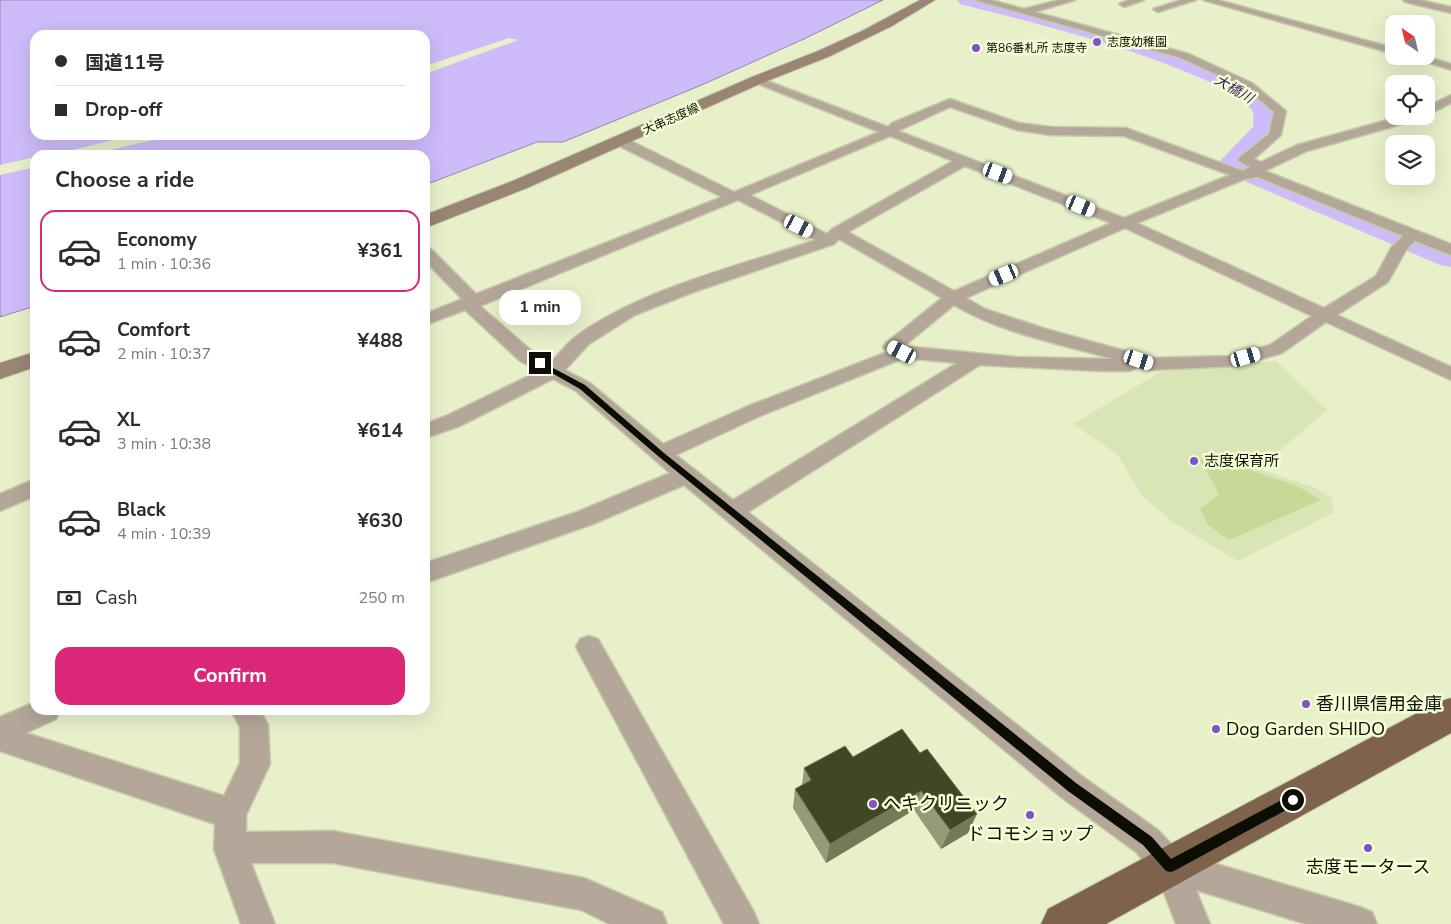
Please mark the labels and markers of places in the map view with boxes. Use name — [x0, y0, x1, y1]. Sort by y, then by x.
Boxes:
place label: 志度幼稚園 — [1107, 34, 1167, 50]
marker: 志度幼稚園 — [1091, 36, 1103, 48]
place label: 第86番札所 志度寺 — [986, 40, 1088, 56]
marker: 第86番札所 志度寺 — [970, 42, 982, 54]
place label: 志度保育所 — [1204, 451, 1279, 471]
marker: 志度保育所 — [1188, 455, 1200, 467]
place label: 香川県信用金庫 — [1316, 692, 1442, 716]
marker: 香川県信用金庫 — [1300, 698, 1312, 710]
place label: Dog Garden SHIDO — [1226, 717, 1385, 741]
marker: Dog Garden SHIDO — [1210, 723, 1222, 735]
place label: ヘキクリニック — [883, 792, 1009, 816]
marker: ヘキクリニック — [867, 798, 879, 810]
marker: ドコモショップ — [1024, 809, 1036, 821]
place label: ドコモショップ — [967, 822, 1093, 846]
marker: 志度モータース — [1362, 842, 1374, 854]
place label: 志度モータース — [1305, 855, 1431, 879]

